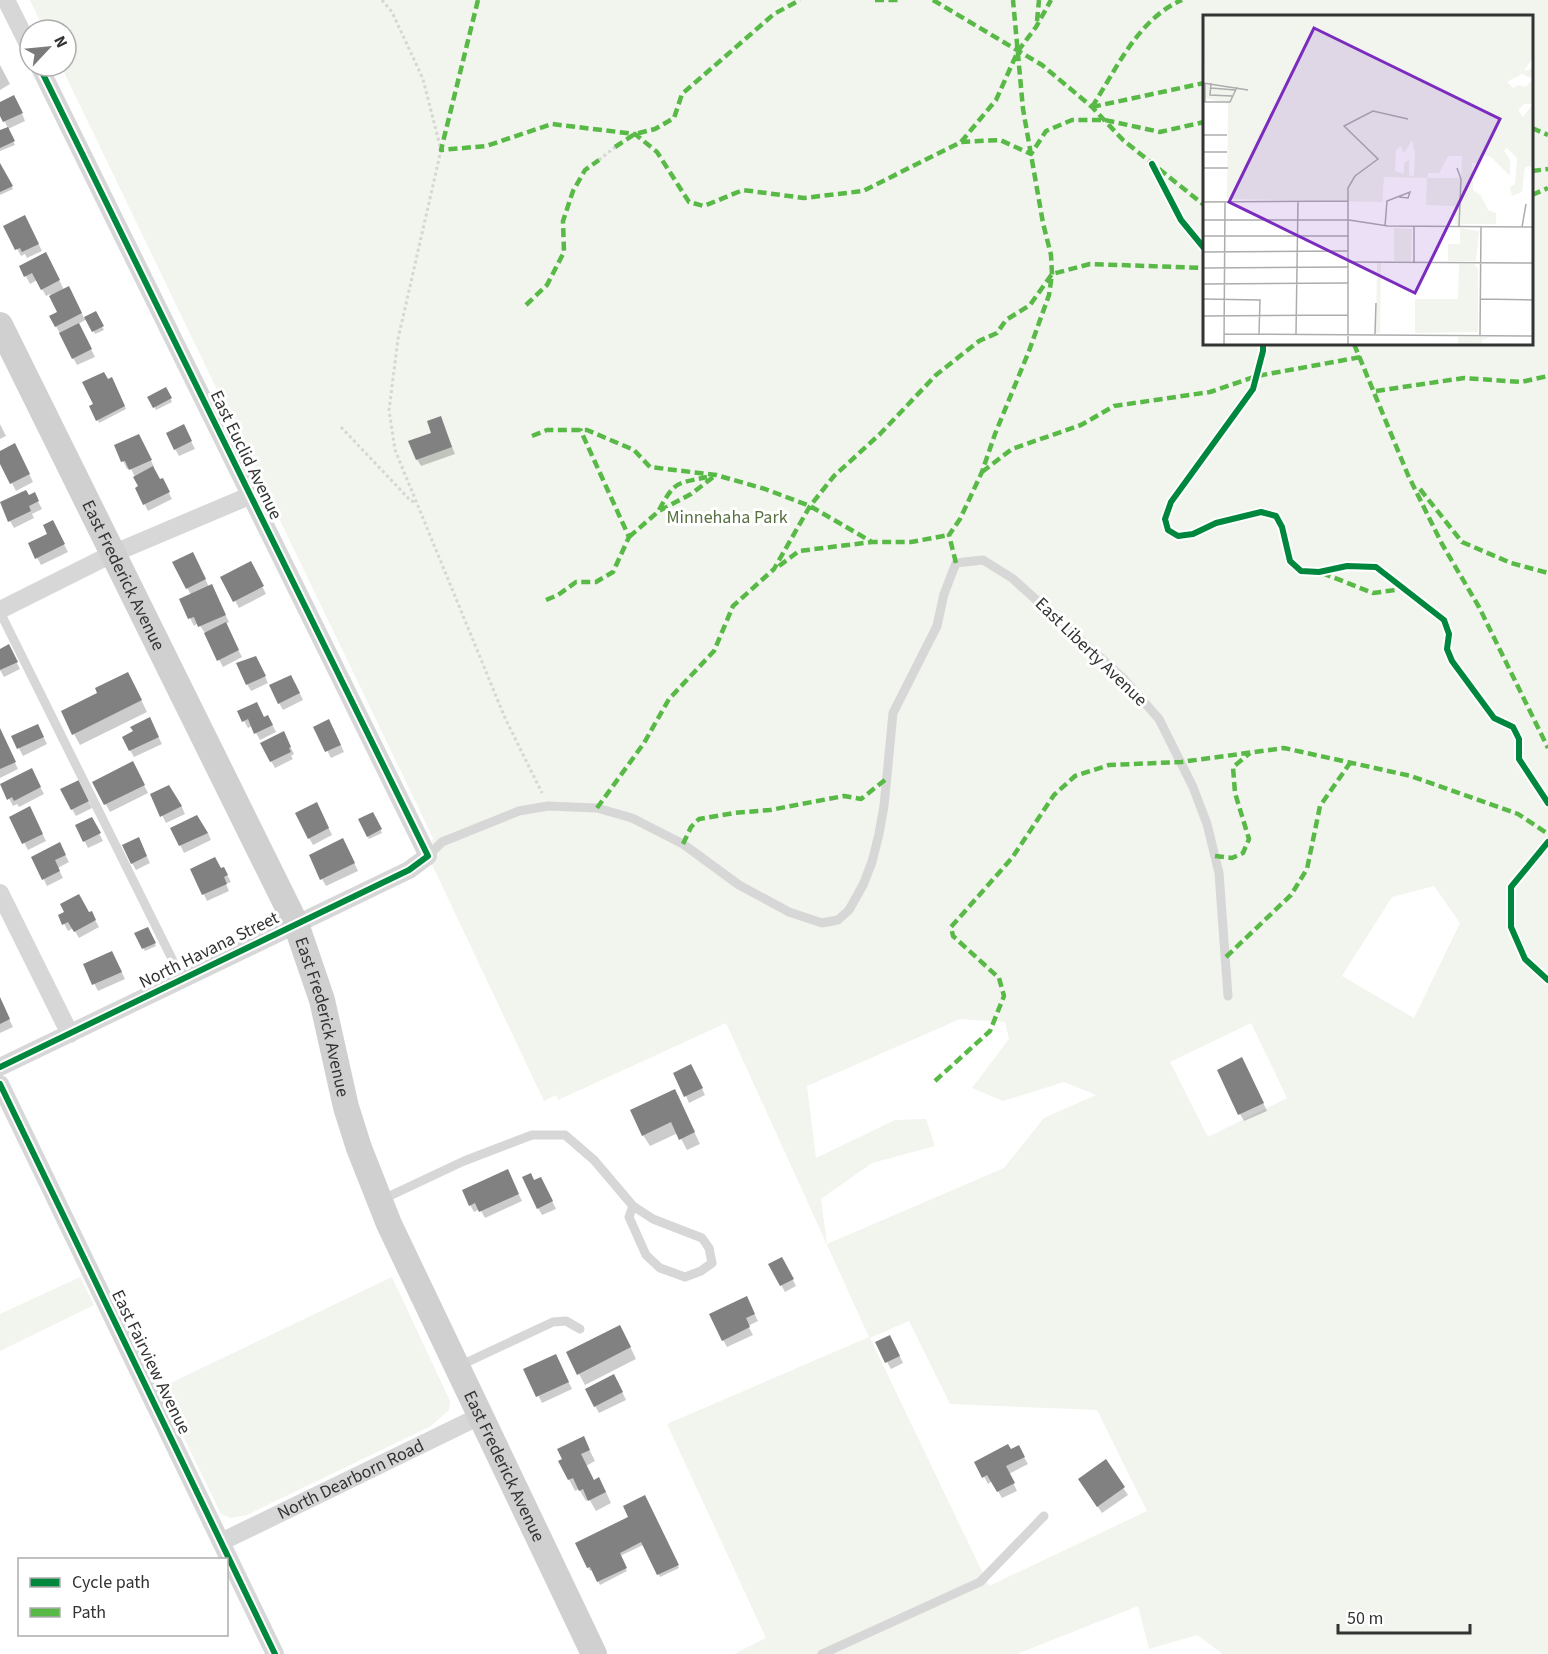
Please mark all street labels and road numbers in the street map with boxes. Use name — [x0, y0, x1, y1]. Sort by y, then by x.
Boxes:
street label: East Euclid Avenue — [204, 386, 288, 524]
street label: East Frederick Avenue — [76, 496, 171, 655]
street label: East Liberty Avenue — [1029, 592, 1153, 712]
street label: North Havana Street — [135, 905, 283, 995]
street label: East Frederick Avenue — [289, 934, 356, 1099]
street label: East Fairview Avenue — [105, 1286, 197, 1438]
street label: East Frederick Avenue — [458, 1386, 551, 1546]
street label: North Dearborn Road — [273, 1433, 428, 1525]

